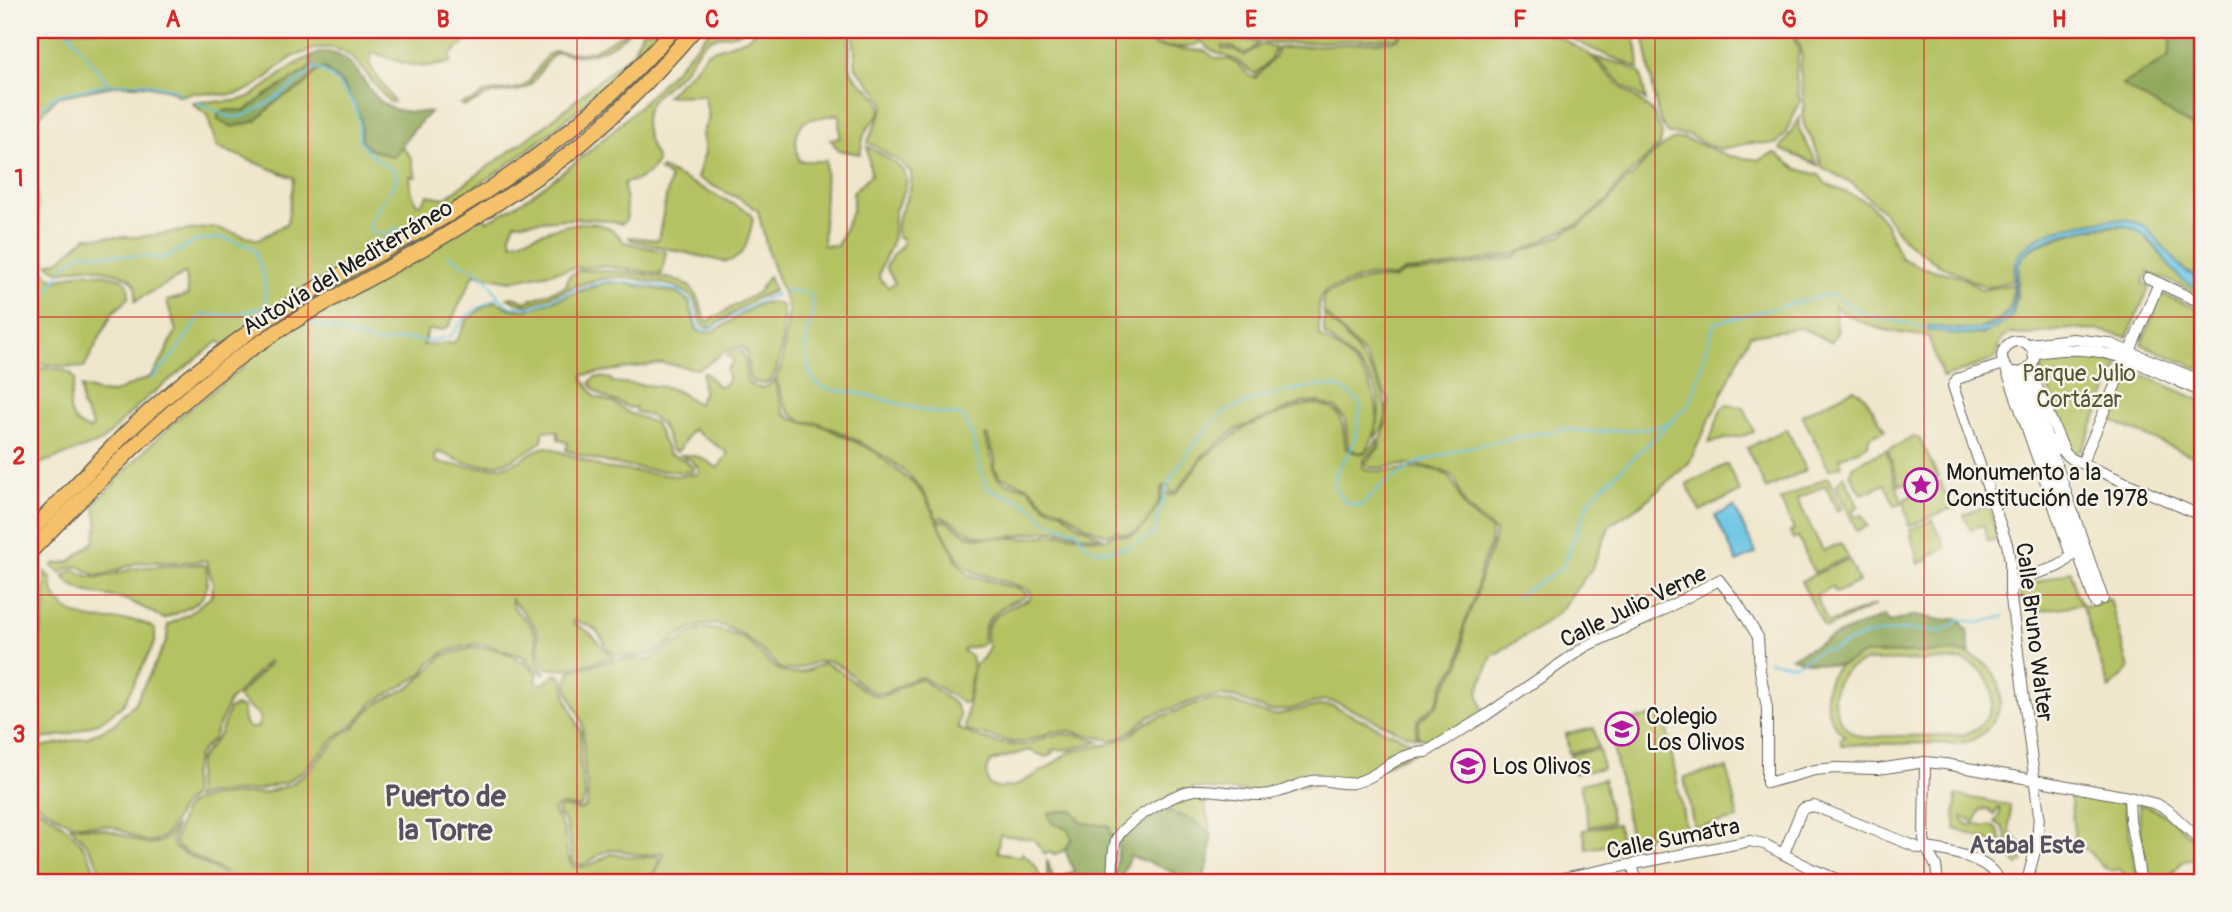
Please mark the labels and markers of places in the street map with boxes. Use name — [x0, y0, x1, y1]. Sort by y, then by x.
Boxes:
place label: Monumento a la Constitución de 1978 — [1946, 458, 2148, 513]
place icon: Monumento a la Constitución de 1978 — [1902, 466, 1940, 504]
place label: Colegio Los Olivos — [1646, 702, 1744, 757]
school or university icon: Colegio Los Olivos — [1603, 710, 1641, 748]
school or university icon: Los Olivos — [1449, 747, 1487, 785]
place label: Los Olivos — [1492, 752, 1590, 781]

